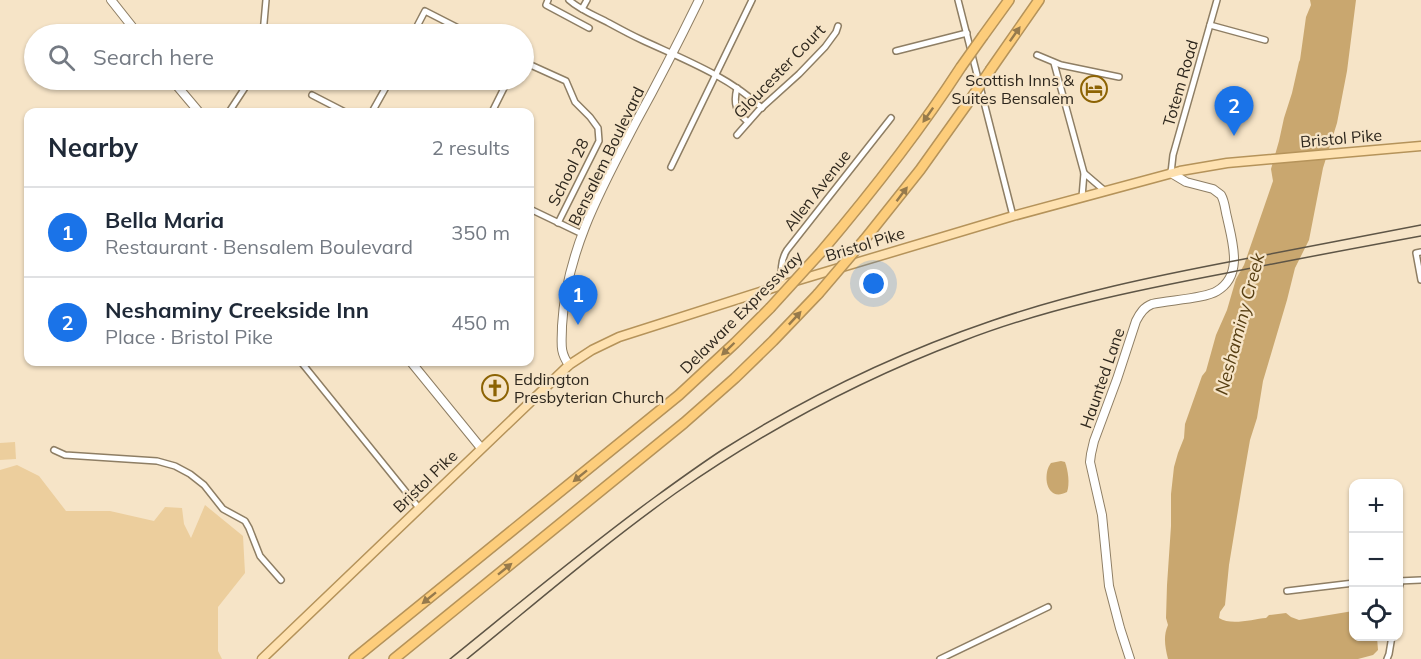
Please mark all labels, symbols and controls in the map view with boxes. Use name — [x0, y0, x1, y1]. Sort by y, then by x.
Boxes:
street label: Gloucester Court — [729, 20, 829, 122]
search box — [24, 24, 534, 90]
one-way arrow — [1009, 27, 1021, 43]
street label: Totem Road — [1158, 37, 1202, 129]
icon: search — [45, 41, 78, 74]
text: Search here — [93, 43, 214, 71]
place label: Scottish Inns & Suites Bensalem — [952, 70, 1074, 108]
hotel icon: Scottish Inns & Suites Bensalem — [1079, 74, 1109, 104]
street label: Bensalem Boulevard — [564, 83, 648, 229]
pin: 2 — [1214, 86, 1254, 136]
one-way arrow — [922, 107, 934, 123]
street label: Bristol Pike — [1299, 124, 1383, 152]
text: Nearby — [48, 131, 138, 164]
text: 2 results — [432, 135, 510, 160]
street label: School 28 — [543, 135, 593, 209]
street label: Allen Avenue — [779, 145, 855, 235]
one-way arrow — [895, 186, 908, 202]
text: Bella Maria — [105, 206, 224, 234]
text: 1 — [62, 220, 74, 245]
text: 350 m — [451, 220, 510, 245]
street label: Bristol Pike — [823, 222, 907, 266]
text: Restaurant · Bensalem Boulevard — [105, 234, 413, 259]
street label: Delaware Expressway — [675, 246, 807, 378]
water label: Neshaminy Creek — [1210, 250, 1270, 397]
your location — [859, 269, 888, 298]
pin: 1 — [558, 276, 598, 325]
text: Neshaminy Creekside Inn — [105, 296, 369, 324]
text: 2 — [62, 310, 74, 335]
text: 450 m — [451, 310, 510, 335]
one-way arrow — [788, 311, 802, 326]
text: Place · Bristol Pike — [105, 324, 273, 349]
street label: Haunted Lane — [1075, 325, 1129, 431]
one-way arrow — [721, 342, 736, 356]
place label: Eddington Presbyterian Church — [514, 369, 664, 407]
church icon: Eddington Presbyterian Church — [480, 373, 510, 403]
street label: Bristol Pike — [389, 445, 461, 517]
one-way arrow — [572, 469, 588, 482]
map controls — [1349, 479, 1403, 641]
button: + — [1349, 479, 1403, 533]
button: − — [1349, 533, 1403, 587]
one-way arrow — [497, 563, 513, 576]
button: locate — [1349, 587, 1403, 641]
one-way arrow — [421, 592, 436, 604]

